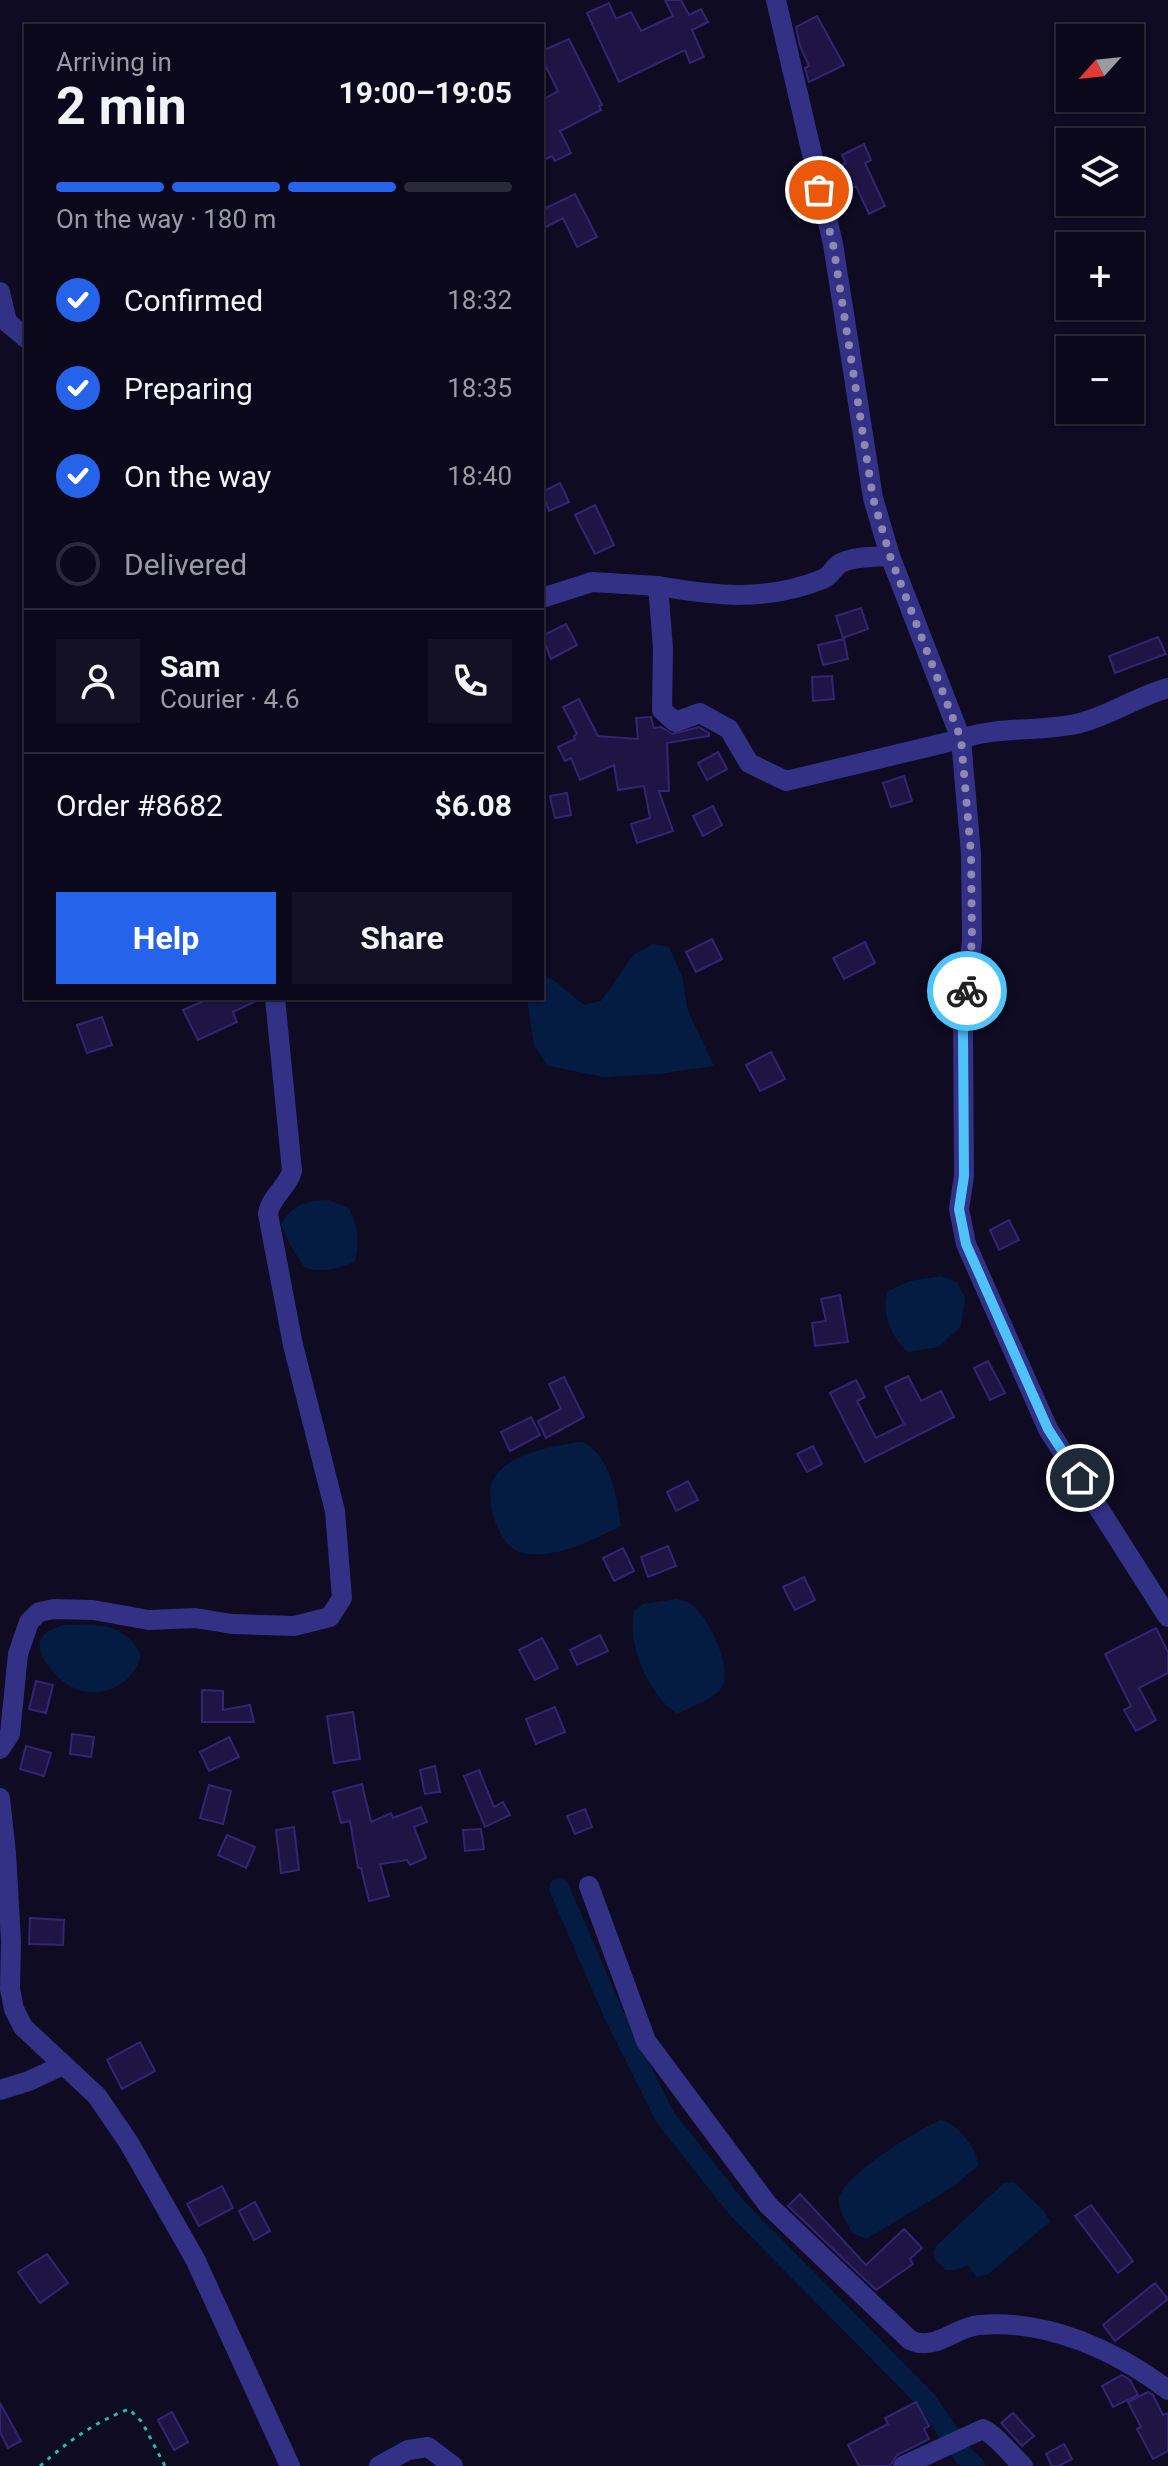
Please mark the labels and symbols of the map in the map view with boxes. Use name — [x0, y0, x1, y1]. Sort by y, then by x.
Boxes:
north arrow — [1056, 24, 1144, 112]
pin — [785, 156, 853, 224]
courier — [927, 951, 1007, 1031]
pin — [1046, 1444, 1114, 1512]

